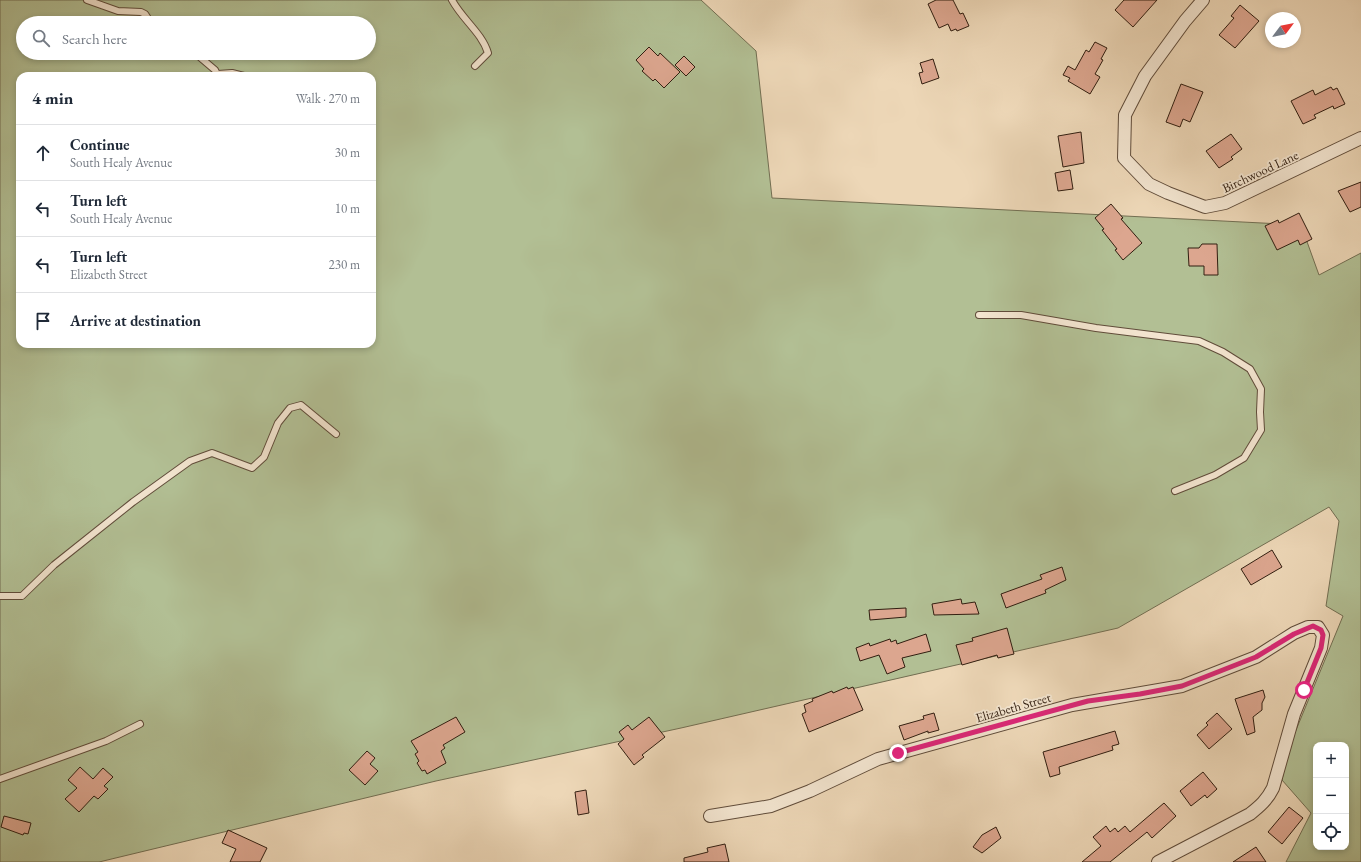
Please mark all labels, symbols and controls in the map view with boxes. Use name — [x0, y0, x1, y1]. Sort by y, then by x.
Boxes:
north arrow — [1265, 12, 1301, 48]
search box — [16, 16, 376, 60]
icon: search — [30, 27, 52, 49]
text: Search here — [62, 29, 127, 48]
text: 4 min — [32, 87, 73, 109]
text: Walk · 270 m — [296, 90, 360, 107]
text: Continue — [70, 135, 130, 154]
icon: ahead — [32, 142, 54, 164]
text: 30 m — [335, 144, 360, 161]
street label: Birchwood Lane — [1219, 146, 1301, 197]
text: South Healy Avenue — [70, 154, 172, 171]
text: Turn left — [70, 191, 127, 210]
icon: left — [32, 198, 54, 220]
text: 10 m — [335, 200, 360, 217]
text: South Healy Avenue — [70, 210, 172, 227]
text: Turn left — [70, 247, 127, 266]
icon: left — [32, 254, 54, 276]
text: 230 m — [329, 256, 360, 273]
text: Elizabeth Street — [70, 266, 147, 283]
icon: arrive — [32, 310, 54, 332]
text: Arrive at destination — [70, 311, 201, 330]
route start — [1295, 681, 1313, 699]
street label: Elizabeth Street — [974, 689, 1053, 726]
map controls — [1313, 742, 1349, 850]
button: + — [1313, 742, 1349, 778]
route end — [889, 744, 907, 762]
button: − — [1313, 778, 1349, 814]
button: locate — [1313, 814, 1349, 850]

